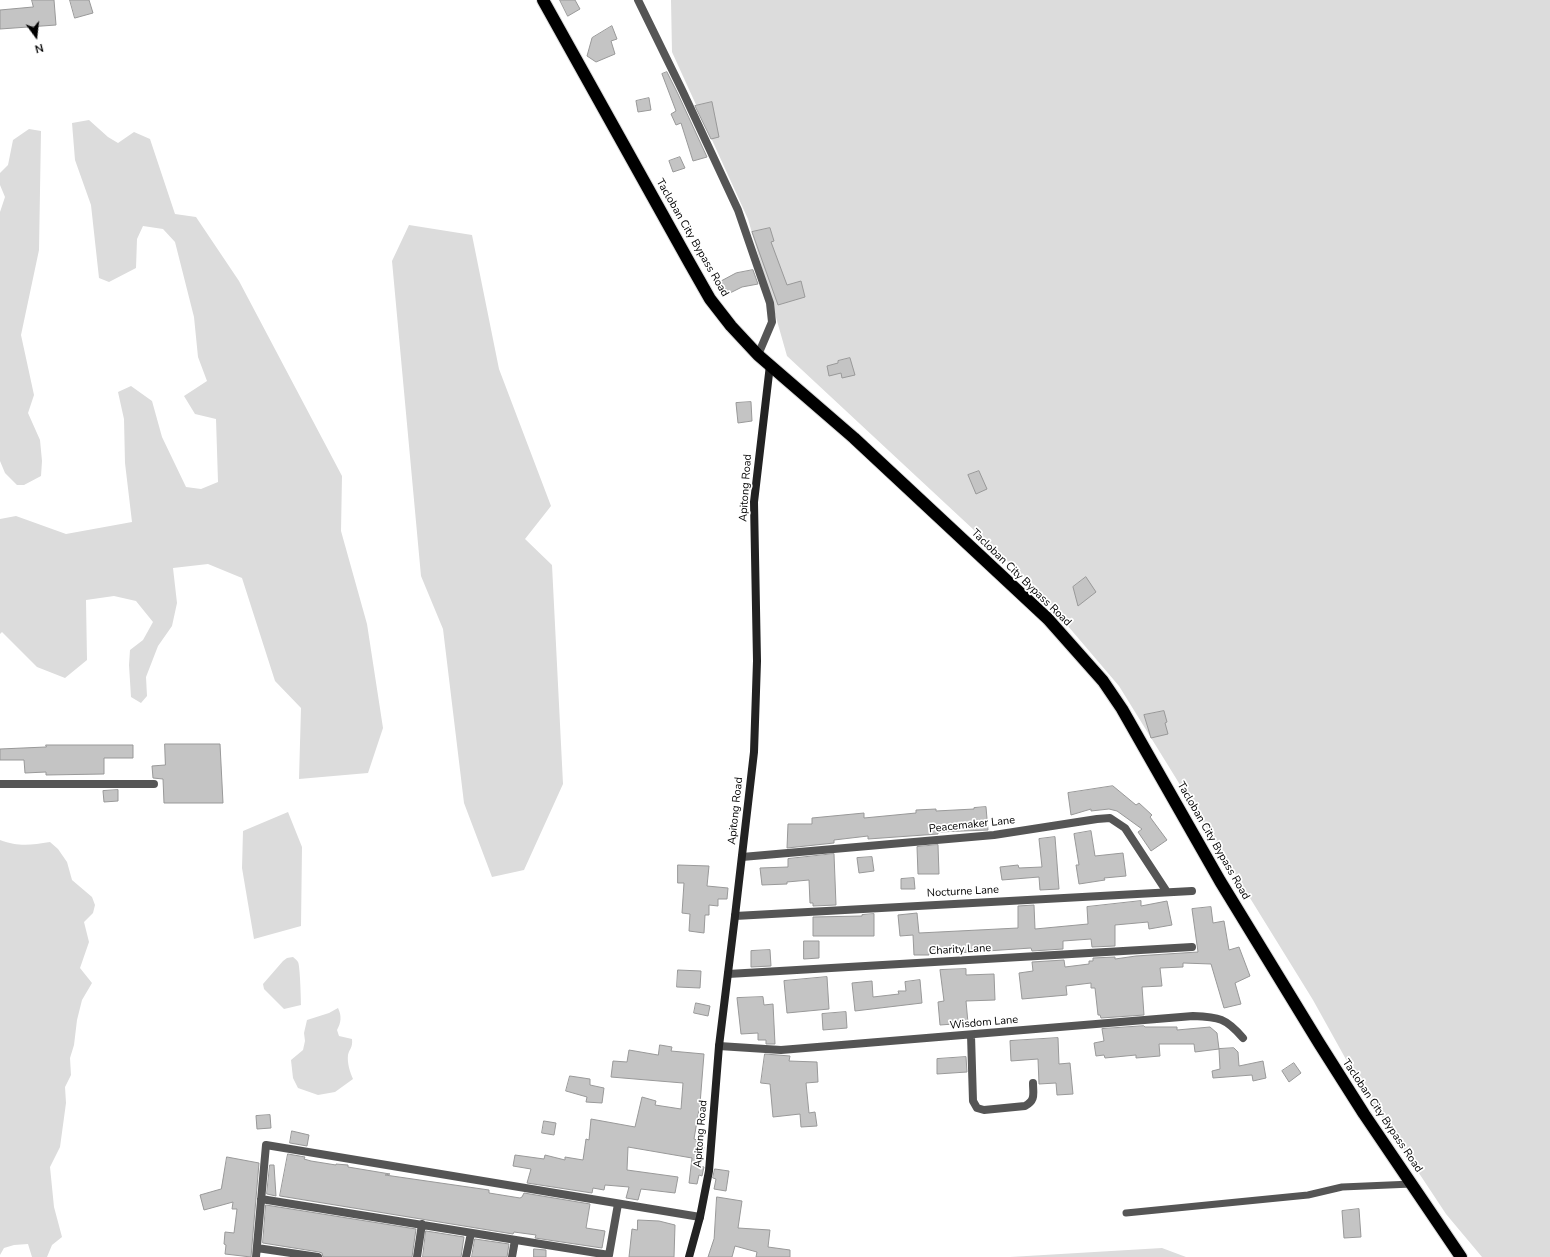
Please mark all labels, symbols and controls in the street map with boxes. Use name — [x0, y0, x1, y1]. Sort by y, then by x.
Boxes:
north arrow — [16, 16, 56, 56]
text: N — [33, 40, 45, 56]
street label: Tacloban City Bypass Road — [653, 177, 731, 299]
street label: Apitong Road — [737, 454, 755, 522]
street label: Tacloban City Bypass Road — [968, 527, 1074, 629]
street label: Apitong Road — [726, 776, 746, 846]
street label: Tacloban City Bypass Road — [1174, 780, 1252, 902]
street label: Peacemaker Lane — [928, 814, 1016, 836]
street label: Nocturne Lane — [927, 884, 999, 900]
street label: Charity Lane — [929, 942, 991, 958]
street label: Wisdom Lane — [949, 1013, 1019, 1033]
street label: Tacloban City Bypass Road — [1339, 1057, 1425, 1175]
street label: Apitong Road — [691, 1100, 711, 1168]

